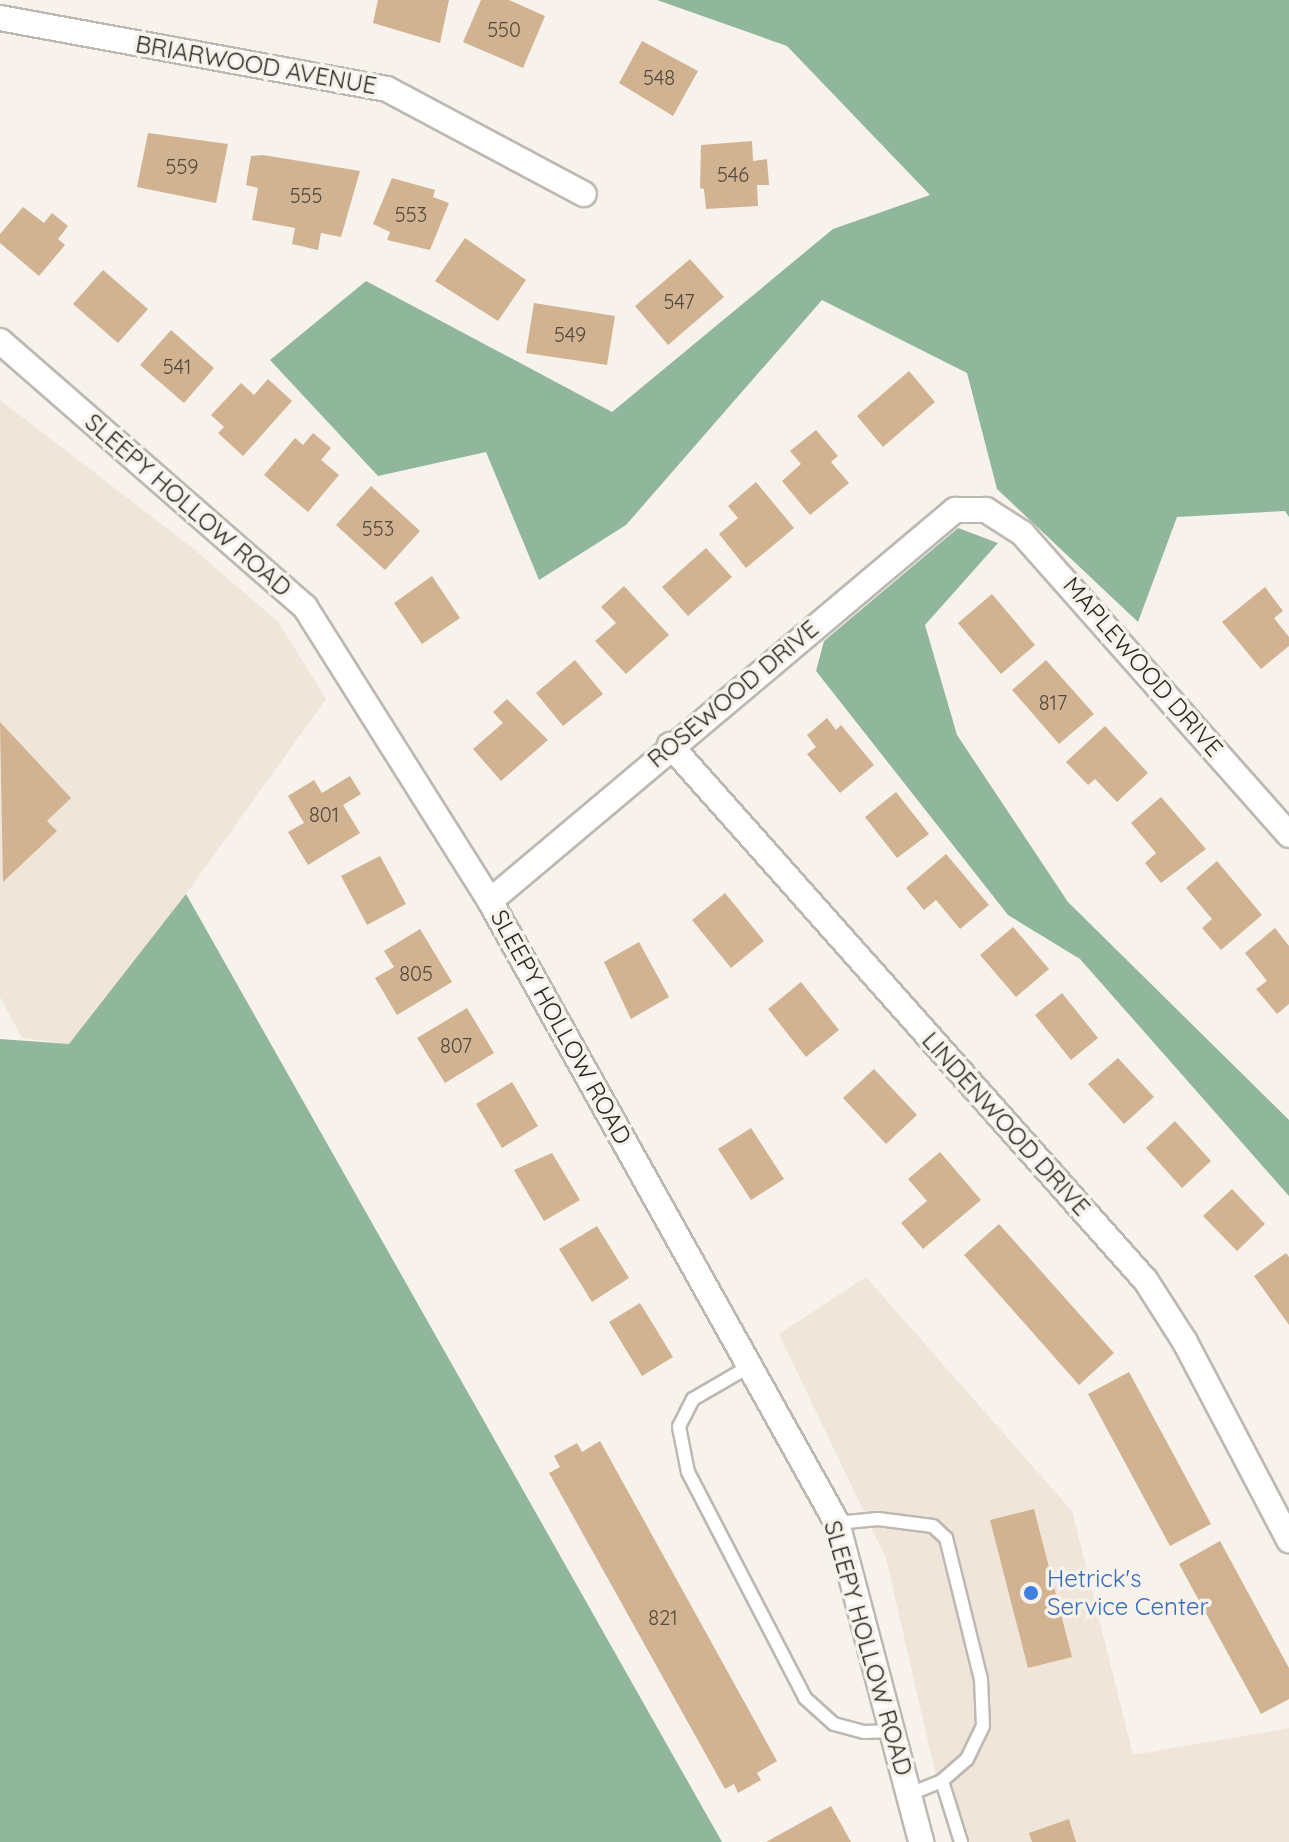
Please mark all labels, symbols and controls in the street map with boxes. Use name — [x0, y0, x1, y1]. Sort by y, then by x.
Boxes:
house number: 550 — [487, 17, 521, 41]
street label: BRIARWOOD AVENUE — [133, 30, 379, 100]
house number: 548 — [643, 65, 675, 89]
house number: 559 — [166, 154, 198, 178]
house number: 546 — [717, 162, 749, 186]
house number: 555 — [290, 183, 322, 207]
house number: 553 — [395, 202, 427, 226]
house number: 547 — [663, 289, 695, 313]
house number: 549 — [554, 322, 586, 346]
house number: 541 — [163, 354, 191, 378]
street label: SLEEPY HOLLOW ROAD — [79, 408, 297, 602]
house number: 553 — [362, 516, 394, 540]
street label: MAPLEWOOD DRIVE — [1057, 571, 1229, 763]
street label: ROSEWOOD DRIVE — [642, 614, 824, 774]
house number: 817 — [1039, 690, 1067, 714]
house number: 801 — [309, 802, 339, 826]
street label: SLEEPY HOLLOW ROAD — [484, 905, 638, 1149]
house number: 805 — [399, 961, 433, 985]
street label: LINDENWOOD DRIVE — [916, 1026, 1096, 1222]
house number: 807 — [440, 1033, 472, 1057]
street label: SLEEPY HOLLOW ROAD — [818, 1517, 918, 1779]
place label: Hetrick's Service Center — [1047, 1565, 1209, 1621]
marker: Hetrick's Service Center — [1022, 1584, 1040, 1602]
house number: 821 — [648, 1605, 678, 1629]

